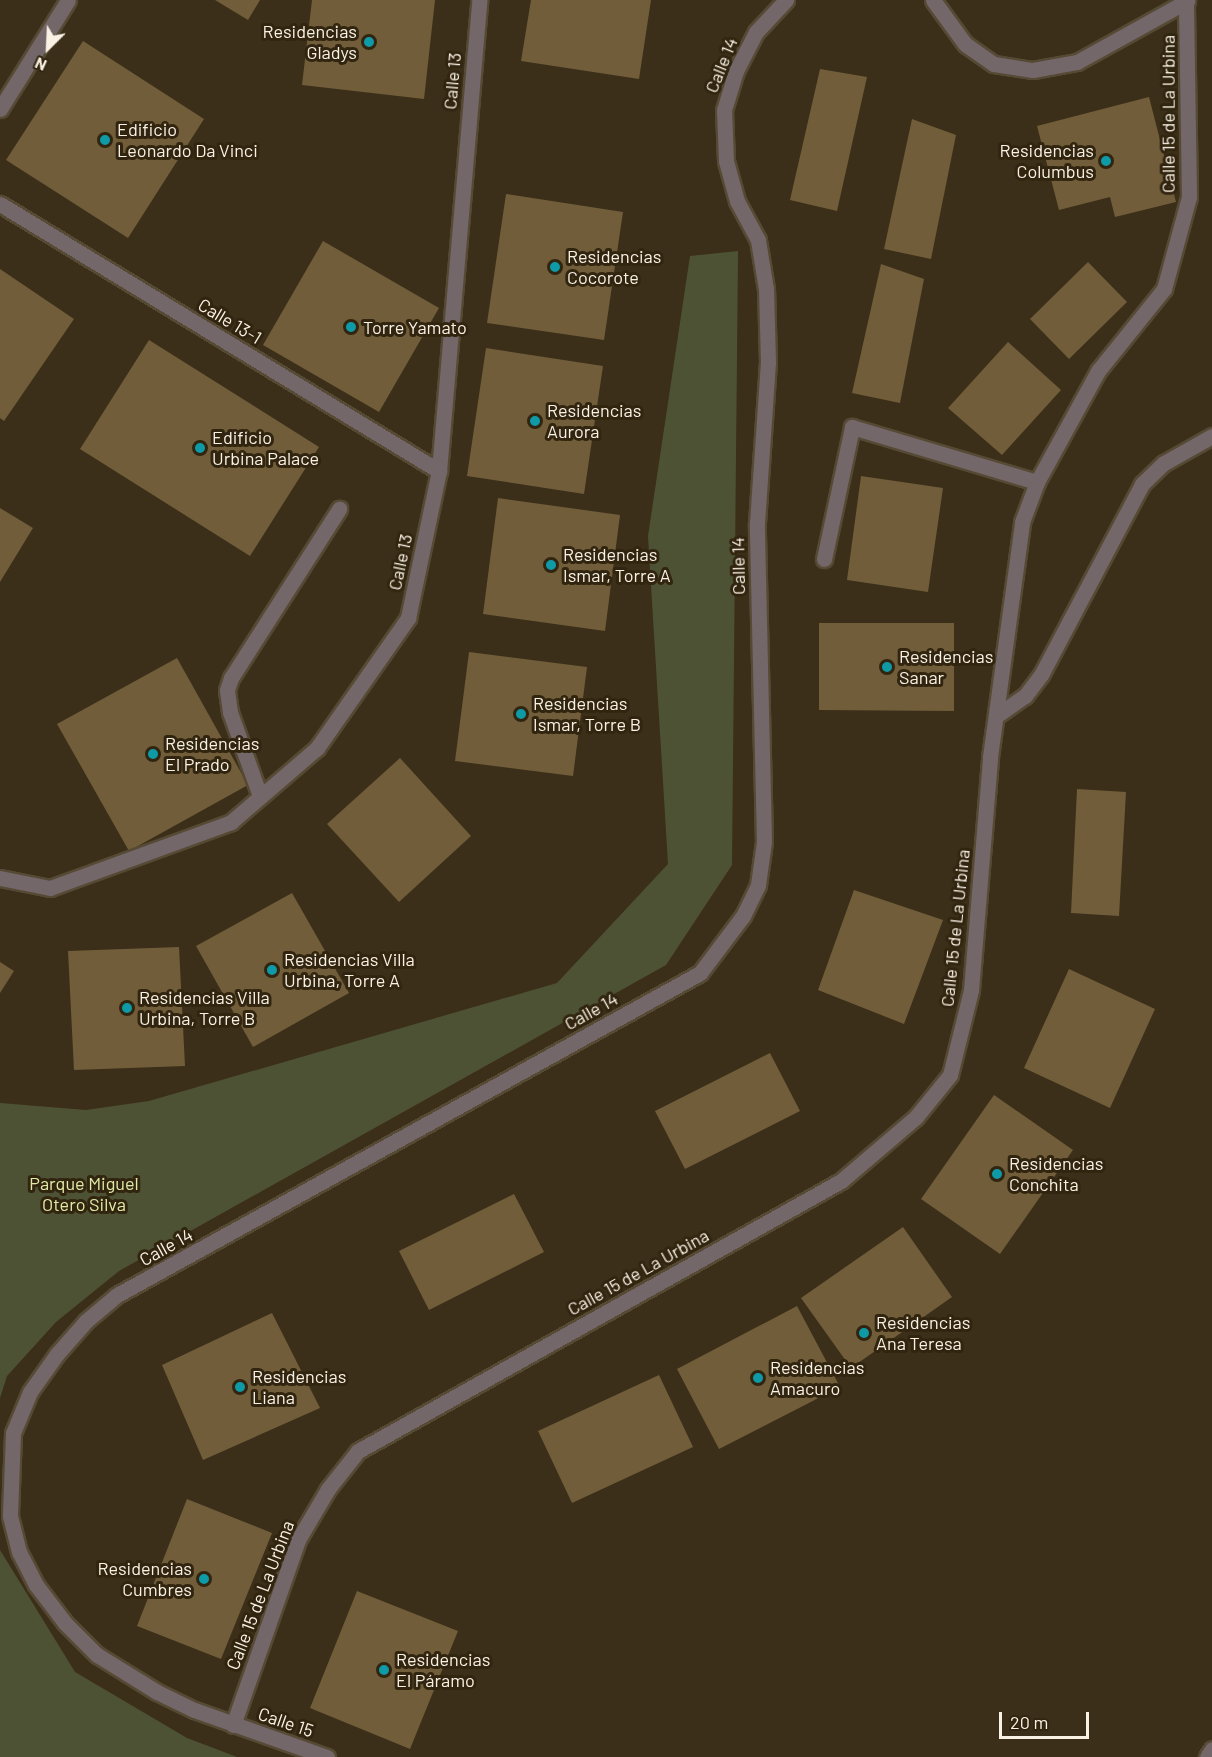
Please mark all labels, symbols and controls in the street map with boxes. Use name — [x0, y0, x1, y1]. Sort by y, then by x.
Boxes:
north arrow — [18, 18, 78, 78]
place label: Residencias Gladys — [263, 21, 357, 63]
street label: Calle 14 — [700, 34, 742, 96]
marker: Residencias Gladys — [362, 35, 376, 49]
street label: Calle 15 de La Urbina — [1157, 35, 1179, 193]
street label: Calle 13 — [439, 52, 465, 110]
text: N — [32, 54, 49, 76]
place label: Edificio Leonardo Da Vinci — [117, 119, 258, 162]
marker: Edificio Leonardo Da Vinci — [98, 133, 112, 147]
place label: Residencias Columbus — [1000, 140, 1094, 182]
marker: Residencias Columbus — [1099, 154, 1113, 168]
place label: Residencias Cocorote — [567, 246, 661, 288]
marker: Residencias Cocorote — [548, 260, 562, 274]
street label: Calle 13-1 — [194, 294, 266, 348]
place label: Torre Yamato — [363, 316, 467, 338]
marker: Torre Yamato — [344, 320, 358, 334]
place label: Residencias Aurora — [547, 400, 641, 442]
marker: Residencias Aurora — [528, 414, 542, 428]
place label: Edificio Urbina Palace — [212, 427, 319, 470]
marker: Edificio Urbina Palace — [193, 441, 207, 455]
street label: Calle 13 — [384, 532, 416, 592]
street label: Calle 14 — [727, 537, 749, 595]
place label: Residencias Ismar, Torre A — [563, 544, 671, 586]
marker: Residencias Ismar, Torre A — [544, 558, 558, 572]
place label: Residencias Sanar — [899, 646, 993, 688]
marker: Residencias Sanar — [880, 660, 894, 674]
place label: Residencias Ismar, Torre B — [533, 693, 641, 736]
marker: Residencias Ismar, Torre B — [514, 707, 528, 721]
place label: Residencias El Prado — [165, 733, 259, 776]
marker: Residencias El Prado — [146, 747, 160, 761]
street label: Calle 15 de La Urbina — [936, 848, 974, 1008]
place label: Residencias Villa Urbina, Torre A — [284, 949, 415, 992]
marker: Residencias Villa Urbina, Torre A — [265, 963, 279, 977]
place label: Residencias Villa Urbina, Torre B — [139, 987, 270, 1030]
street label: Calle 14 — [561, 988, 621, 1034]
marker: Residencias Villa Urbina, Torre B — [120, 1001, 134, 1015]
place label: Residencias Conchita — [1009, 1153, 1103, 1196]
marker: Residencias Conchita — [990, 1167, 1004, 1181]
park label: Parque Miguel Otero Silva — [29, 1173, 139, 1216]
street label: Calle 14 — [136, 1224, 196, 1270]
street label: Calle 15 de La Urbina — [564, 1224, 712, 1320]
place label: Residencias Ana Teresa — [876, 1312, 970, 1354]
marker: Residencias Ana Teresa — [857, 1326, 871, 1340]
place label: Residencias Amacuro — [770, 1357, 864, 1400]
place label: Residencias Liana — [252, 1366, 346, 1408]
marker: Residencias Amacuro — [751, 1371, 765, 1385]
marker: Residencias Liana — [233, 1380, 247, 1394]
street label: Calle 15 de La Urbina — [222, 1517, 298, 1673]
place label: Residencias Cumbres — [98, 1558, 192, 1600]
marker: Residencias Cumbres — [197, 1572, 211, 1586]
place label: Residencias El Páramo — [396, 1649, 490, 1692]
marker: Residencias El Páramo — [377, 1663, 391, 1677]
scale bar — [1002, 1700, 1092, 1738]
street label: Calle 15 — [256, 1703, 316, 1741]
text: 20 m — [1010, 1711, 1048, 1733]

